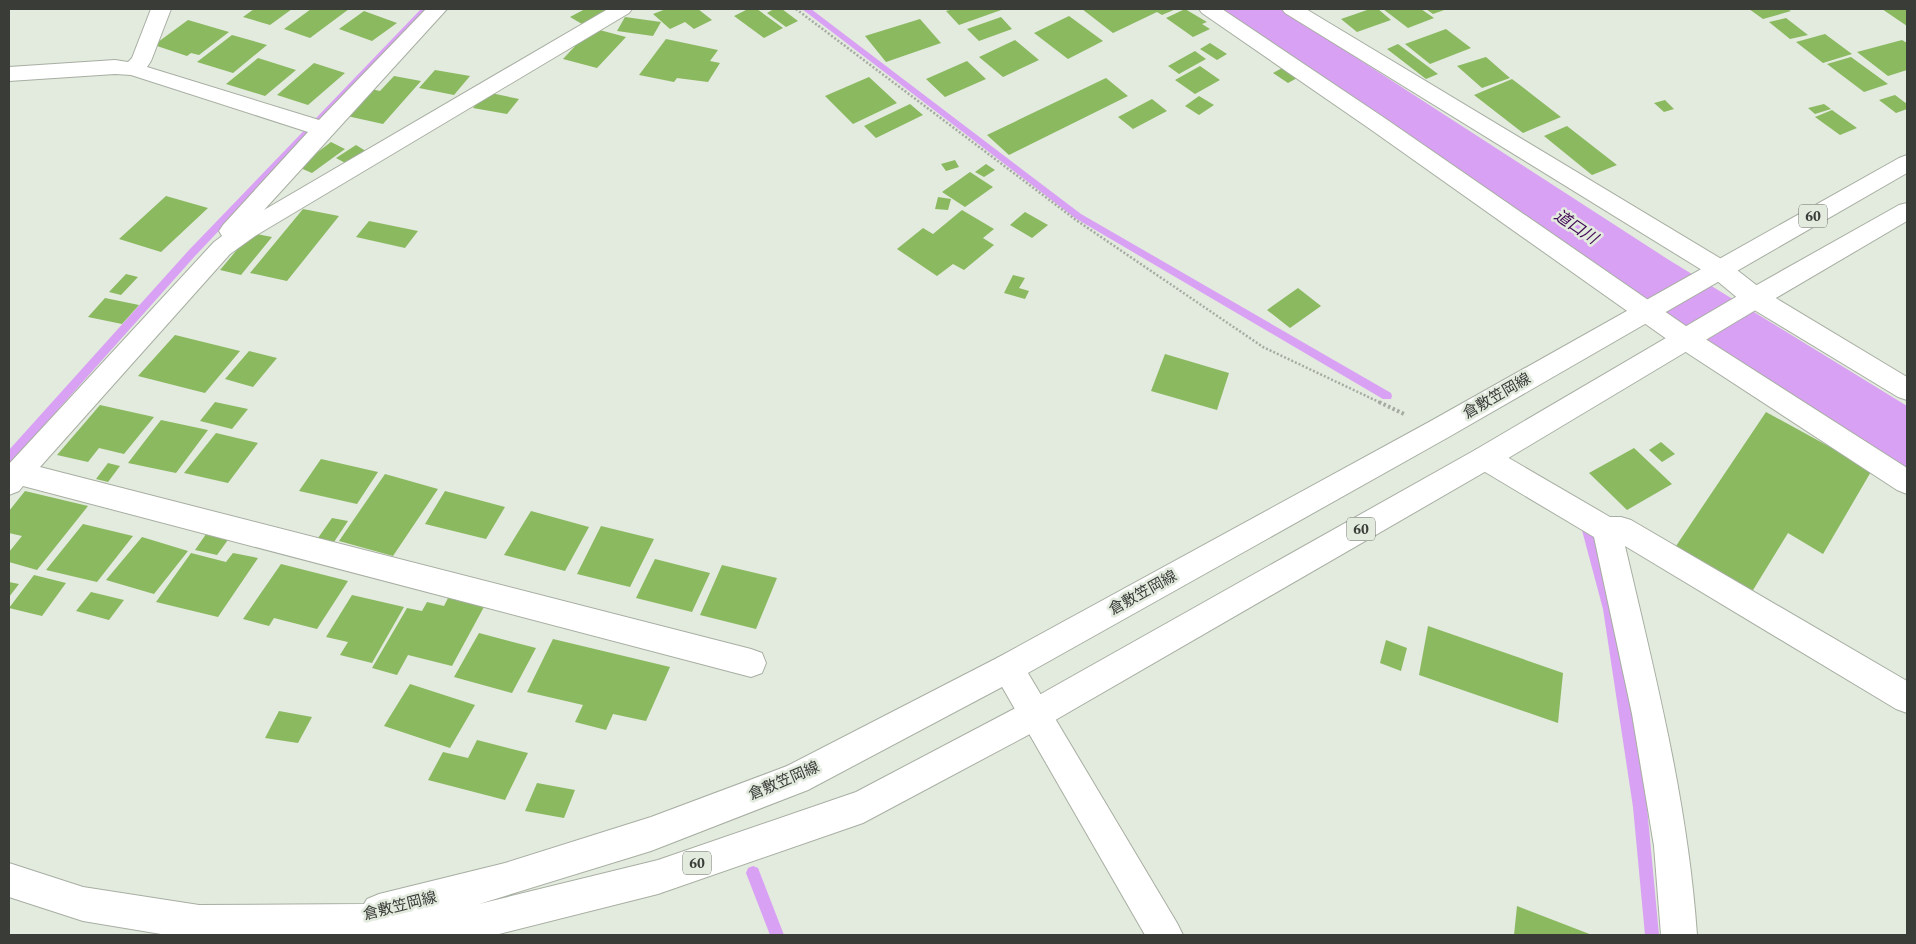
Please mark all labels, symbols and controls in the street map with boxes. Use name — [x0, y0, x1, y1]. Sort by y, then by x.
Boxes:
water label: 道口川 — [1549, 204, 1604, 251]
road number: 60 — [1799, 205, 1827, 228]
street label: 倉敷笠岡線 — [1459, 367, 1535, 425]
road number: 60 — [1347, 518, 1375, 540]
street label: 倉敷笠岡線 — [1105, 565, 1181, 621]
street label: 倉敷笠岡線 — [745, 756, 823, 806]
road number: 60 — [683, 851, 711, 874]
street label: 倉敷笠岡線 — [361, 886, 439, 926]

